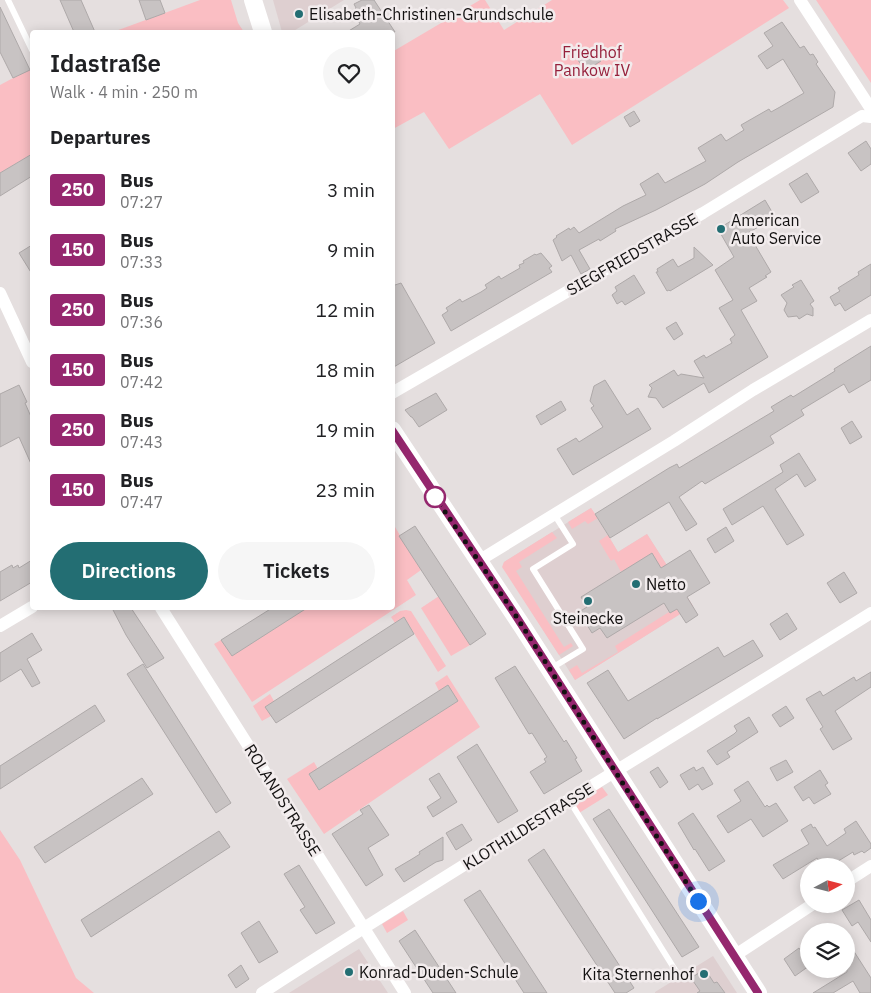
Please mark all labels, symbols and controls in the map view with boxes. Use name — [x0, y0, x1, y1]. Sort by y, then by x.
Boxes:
place label: Elisabeth-Christinen-Grundschule — [309, 4, 554, 24]
marker: Elisabeth-Christinen-Grundschule — [293, 8, 305, 20]
park label: Friedhof Pankow IV — [554, 42, 630, 80]
text: Idastraße — [50, 47, 161, 79]
button: heart — [323, 47, 375, 99]
text: Walk · 4 min · 250 m — [50, 82, 198, 102]
text: Departures — [50, 125, 150, 149]
text: Bus — [120, 168, 154, 192]
text: 250 — [61, 178, 94, 201]
text: 3 min — [327, 178, 375, 202]
text: 07:27 — [120, 192, 163, 212]
street label: SIEGFRIEDSTRASSE — [563, 208, 701, 300]
place label: American Auto Service — [731, 210, 822, 248]
marker: American Auto Service — [715, 223, 727, 235]
text: Bus — [120, 228, 154, 252]
text: 150 — [61, 238, 94, 261]
text: 9 min — [327, 238, 375, 262]
text: 07:33 — [120, 252, 163, 272]
text: Bus — [120, 288, 154, 312]
text: 250 — [61, 298, 94, 321]
text: 12 min — [316, 298, 375, 322]
text: 07:36 — [120, 312, 163, 332]
text: Bus — [120, 348, 154, 372]
text: 150 — [61, 358, 94, 381]
text: 18 min — [316, 358, 375, 382]
text: 07:42 — [120, 372, 163, 392]
text: Bus — [120, 408, 154, 432]
text: 250 — [61, 418, 94, 441]
text: 19 min — [316, 418, 375, 442]
text: 07:43 — [120, 432, 163, 452]
text: Bus — [120, 468, 154, 492]
text: 150 — [61, 478, 94, 501]
text: 23 min — [316, 478, 375, 502]
unlabelled marker — [424, 486, 446, 508]
text: 07:47 — [120, 492, 163, 512]
button: Directions — [50, 542, 208, 600]
button: Tickets — [218, 542, 375, 600]
place label: Netto — [646, 574, 686, 594]
marker: Netto — [630, 578, 642, 590]
marker: Steinecke — [582, 595, 594, 607]
place label: Steinecke — [553, 608, 623, 628]
street label: ROLANDSTRASSE — [240, 740, 326, 860]
street label: KLOTHILDESTRASSE — [459, 778, 597, 874]
north arrow — [800, 858, 855, 912]
map controls — [800, 858, 855, 978]
your location — [686, 889, 711, 914]
button: layers — [800, 923, 855, 978]
place label: Konrad-Duden-Schule — [359, 962, 519, 982]
place label: Kita Sternenhof — [582, 964, 694, 984]
marker: Konrad-Duden-Schule — [343, 966, 355, 978]
marker: Kita Sternenhof — [698, 968, 710, 980]

